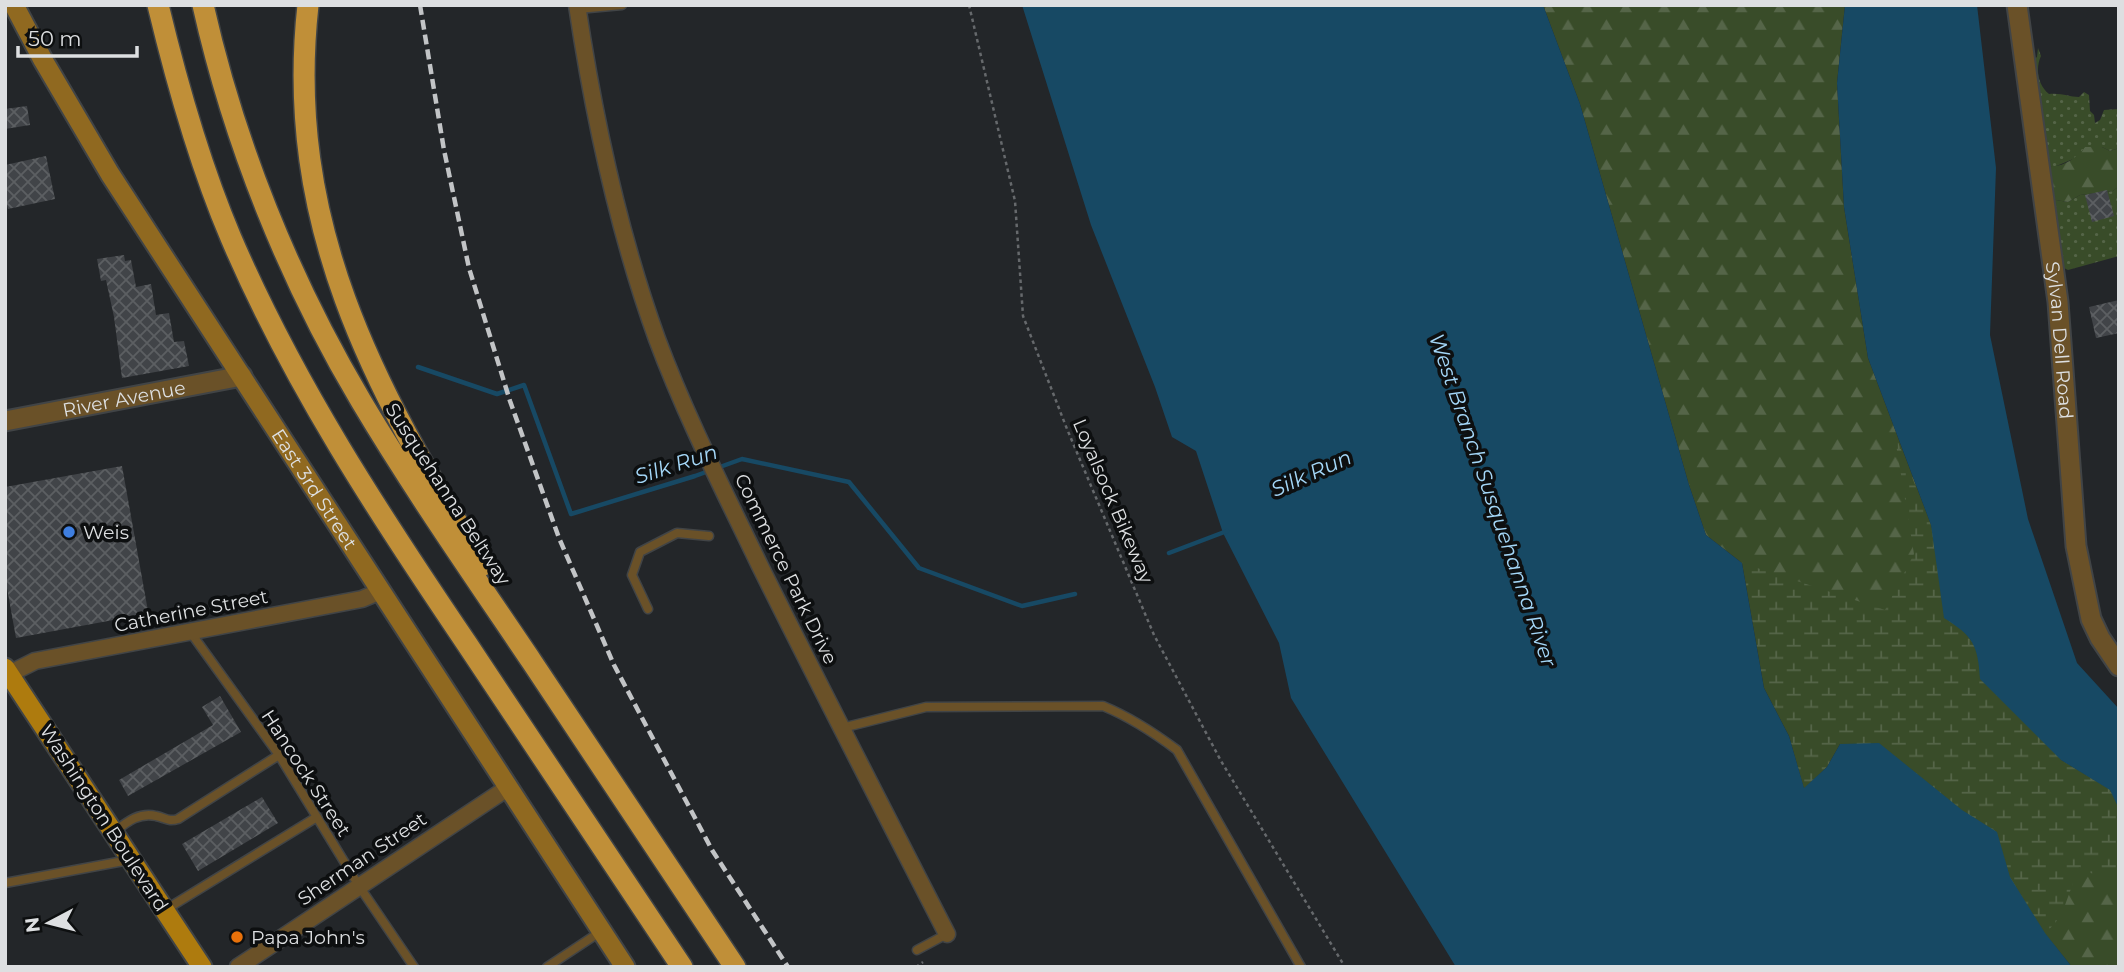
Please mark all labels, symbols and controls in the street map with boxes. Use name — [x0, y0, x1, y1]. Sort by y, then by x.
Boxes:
scale bar — [18, 14, 136, 58]
text: 50 m — [28, 26, 82, 51]
street label: Sylvan Dell Road — [2041, 260, 2078, 420]
water label: West Branch Susquehanna River — [1424, 330, 1562, 670]
street label: River Avenue — [60, 375, 187, 421]
street label: Susquehanna Beltway — [380, 399, 516, 590]
street label: Loyalsock Bikeway — [1068, 415, 1158, 587]
street label: East 3rd Street — [267, 424, 362, 554]
water label: Silk Run — [631, 439, 721, 489]
water label: Silk Run — [1267, 444, 1355, 502]
street label: Commerce Park Drive — [730, 470, 842, 668]
place label: Weis — [83, 521, 129, 544]
marker: Weis — [61, 524, 77, 540]
street label: Catherine Street — [112, 585, 270, 637]
street label: Hancock Street — [257, 705, 356, 841]
street label: Washington Boulevard — [35, 720, 173, 916]
street label: Sherman Street — [293, 807, 431, 911]
north arrow — [14, 888, 84, 958]
text: N — [20, 916, 45, 934]
place label: Papa John's — [251, 926, 365, 949]
marker: Papa John's — [229, 929, 245, 945]

